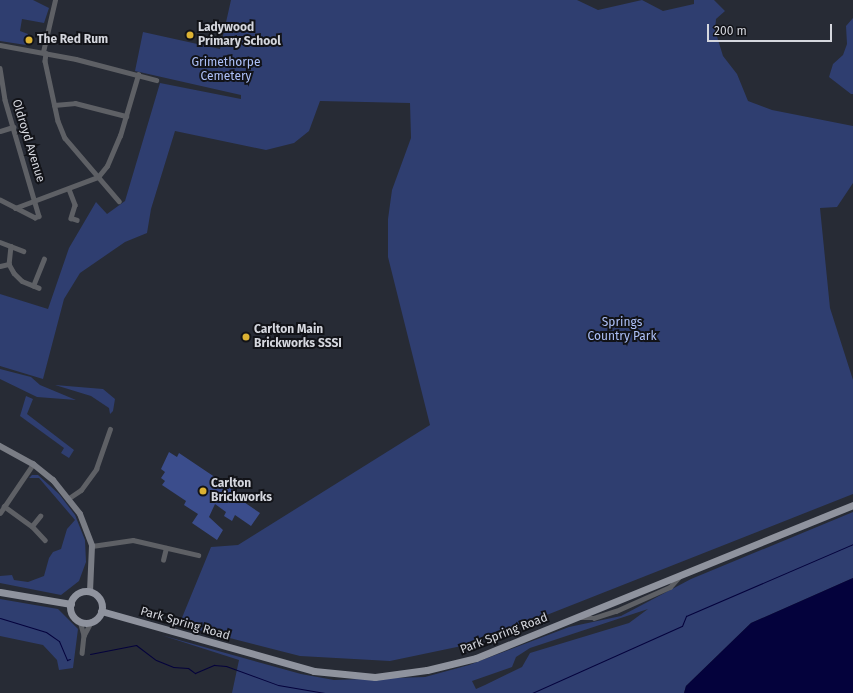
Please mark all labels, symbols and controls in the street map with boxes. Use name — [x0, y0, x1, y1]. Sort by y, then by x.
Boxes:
scale bar — [709, 16, 834, 42]
place label: Ladywood Primary School — [198, 21, 281, 49]
text: 200 m — [714, 24, 747, 38]
marker: Ladywood Primary School — [185, 30, 195, 40]
place label: The Red Rum — [37, 33, 108, 47]
marker: The Red Rum — [24, 35, 34, 45]
park label: Grimethorpe Cemetery — [191, 56, 261, 84]
street label: Oldroyd Avenue — [9, 98, 47, 184]
park label: Springs Country Park — [587, 316, 657, 344]
place label: Carlton Main Brickworks SSSI — [254, 323, 342, 351]
marker: Carlton Main Brickworks SSSI — [241, 332, 251, 342]
place label: Carlton Brickworks — [211, 477, 272, 505]
marker: Carlton Brickworks — [198, 486, 208, 496]
street label: Park Spring Road — [139, 604, 231, 644]
street label: Park Spring Road — [458, 611, 550, 657]

